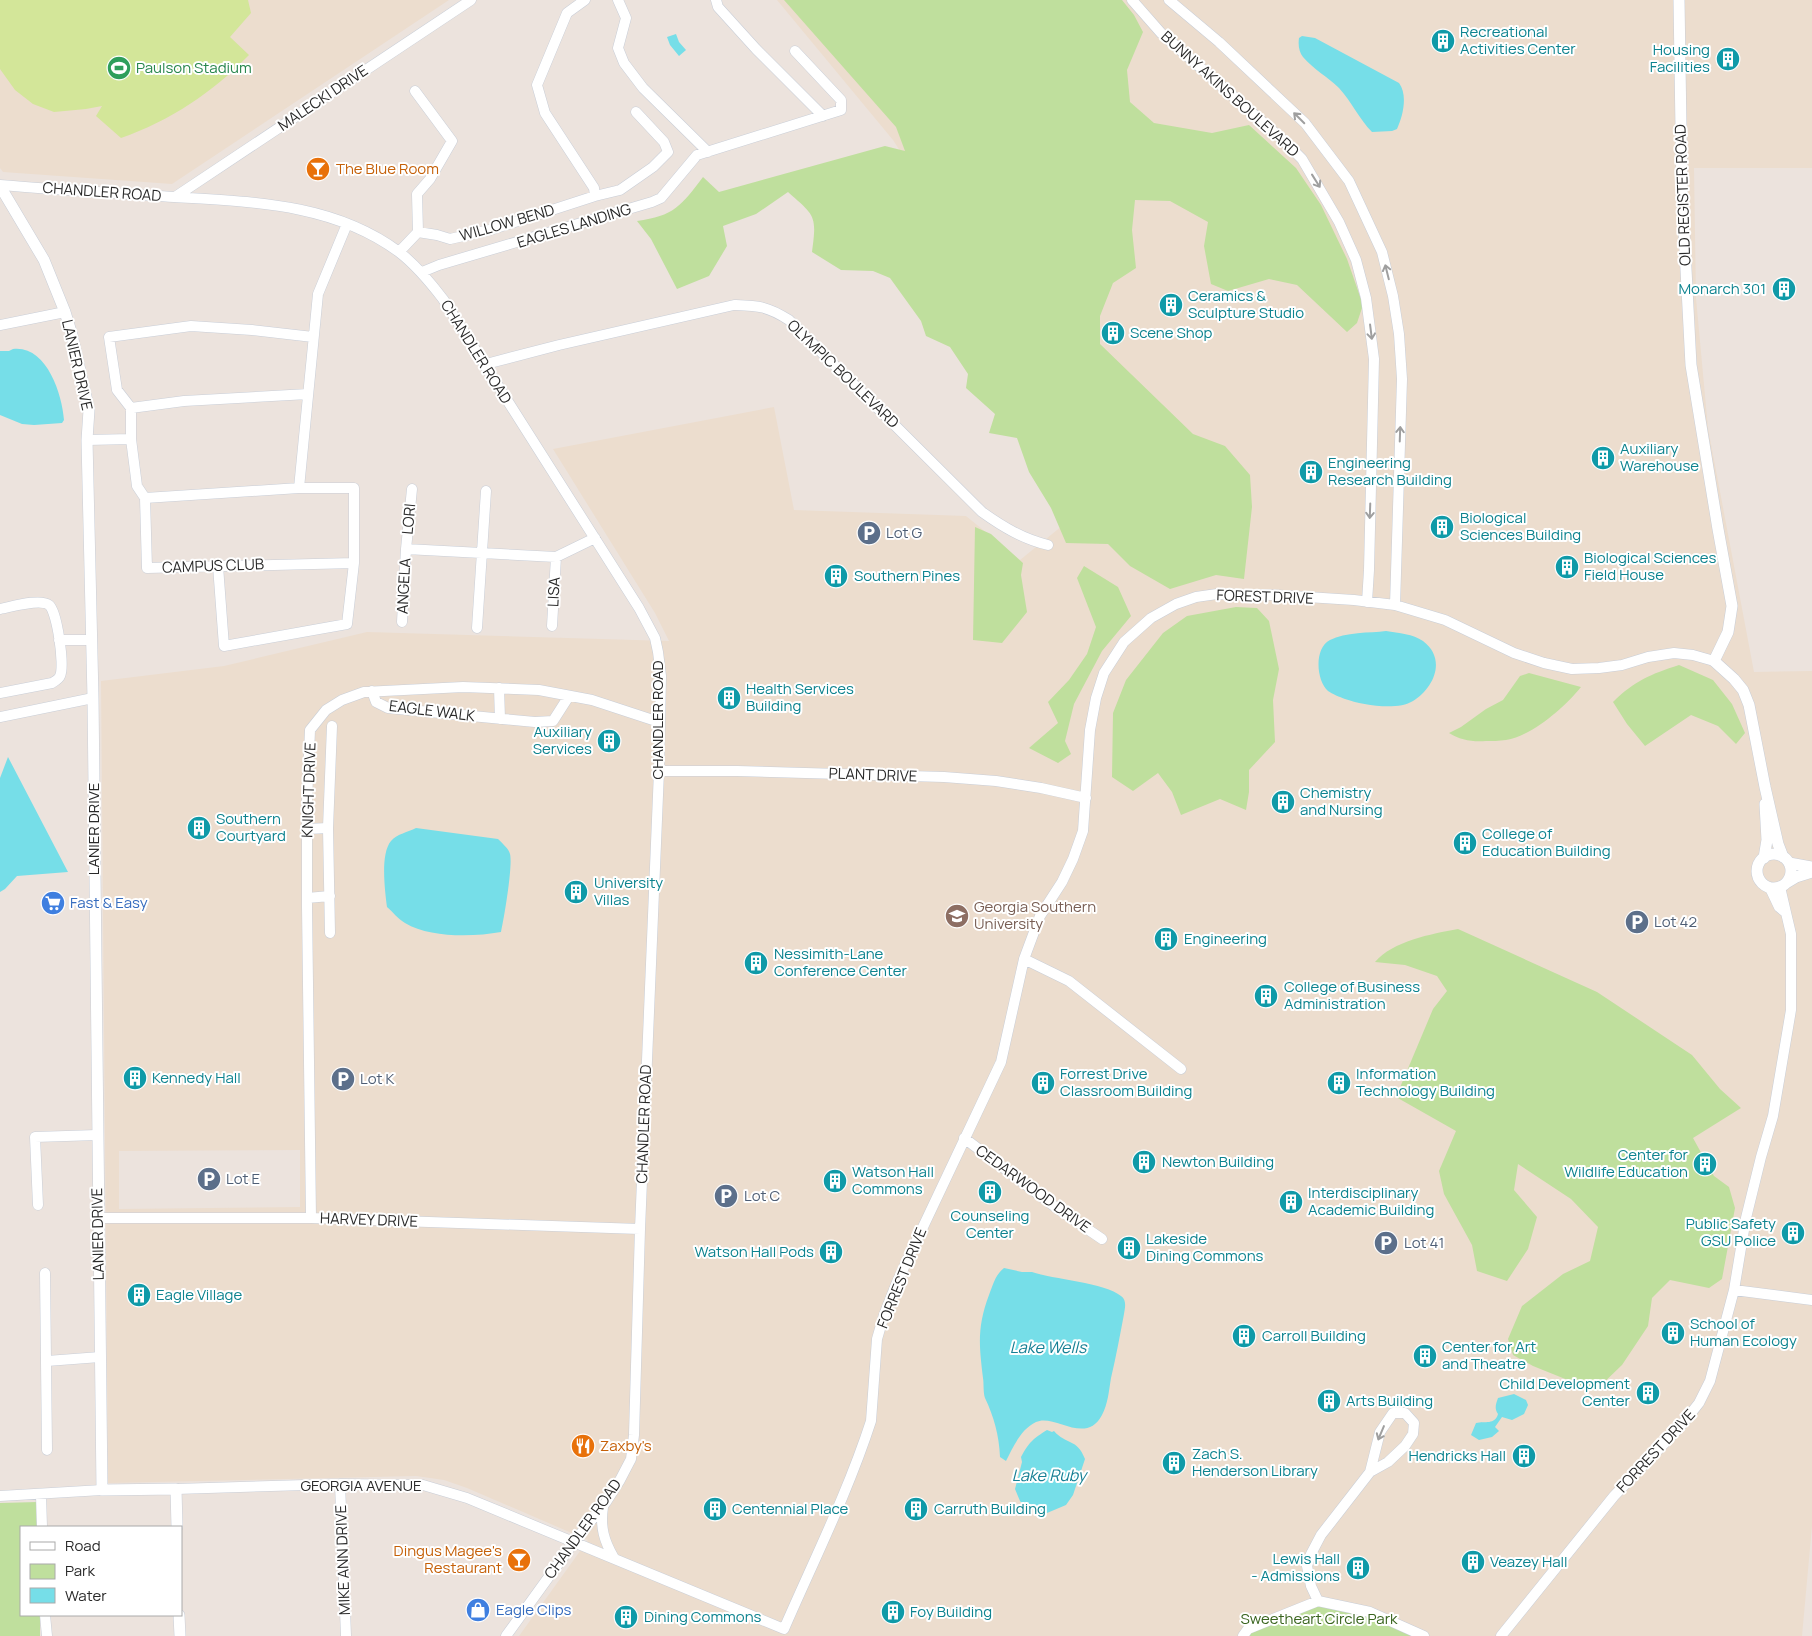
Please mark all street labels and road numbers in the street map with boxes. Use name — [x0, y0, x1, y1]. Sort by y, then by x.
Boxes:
street label: BUNNY AKINS BOULEVARD — [1157, 26, 1304, 161]
street label: MALECKI DRIVE — [273, 60, 372, 136]
street label: OLD REGISTER ROAD — [1670, 124, 1695, 266]
street label: CHANDLER ROAD — [42, 177, 162, 206]
street label: EAGLES LANDING — [514, 198, 634, 253]
street label: WILLOW BEND — [457, 199, 557, 246]
street label: CHANDLER ROAD — [436, 296, 517, 408]
street label: OLYMPIC BOULEVARD — [783, 315, 904, 433]
street label: LANIER DRIVE — [57, 317, 98, 412]
street label: LORI — [397, 503, 420, 535]
street label: CAMPUS CLUB — [162, 553, 264, 578]
street label: ANGELA — [392, 557, 415, 615]
street label: LISA — [542, 576, 565, 607]
street label: FOREST DRIVE — [1216, 584, 1314, 609]
street label: CHANDLER ROAD — [647, 660, 668, 780]
street label: EAGLE WALK — [388, 695, 476, 726]
street label: KNIGHT DRIVE — [296, 742, 321, 838]
street label: PLANT DRIVE — [828, 762, 918, 787]
street label: LANIER DRIVE — [83, 783, 104, 875]
street label: CHANDLER ROAD — [631, 1064, 656, 1184]
street label: CEDARWOOD DRIVE — [972, 1140, 1095, 1237]
street label: LANIER DRIVE — [86, 1188, 109, 1280]
street label: HARVEY DRIVE — [320, 1207, 418, 1232]
street label: FORREST DRIVE — [872, 1224, 931, 1331]
street label: FORREST DRIVE — [1612, 1404, 1700, 1497]
street label: CHANDLER ROAD — [539, 1474, 626, 1583]
street label: GEORGIA AVENUE — [301, 1475, 421, 1496]
street label: MIKE ANN DRIVE — [330, 1505, 355, 1615]

